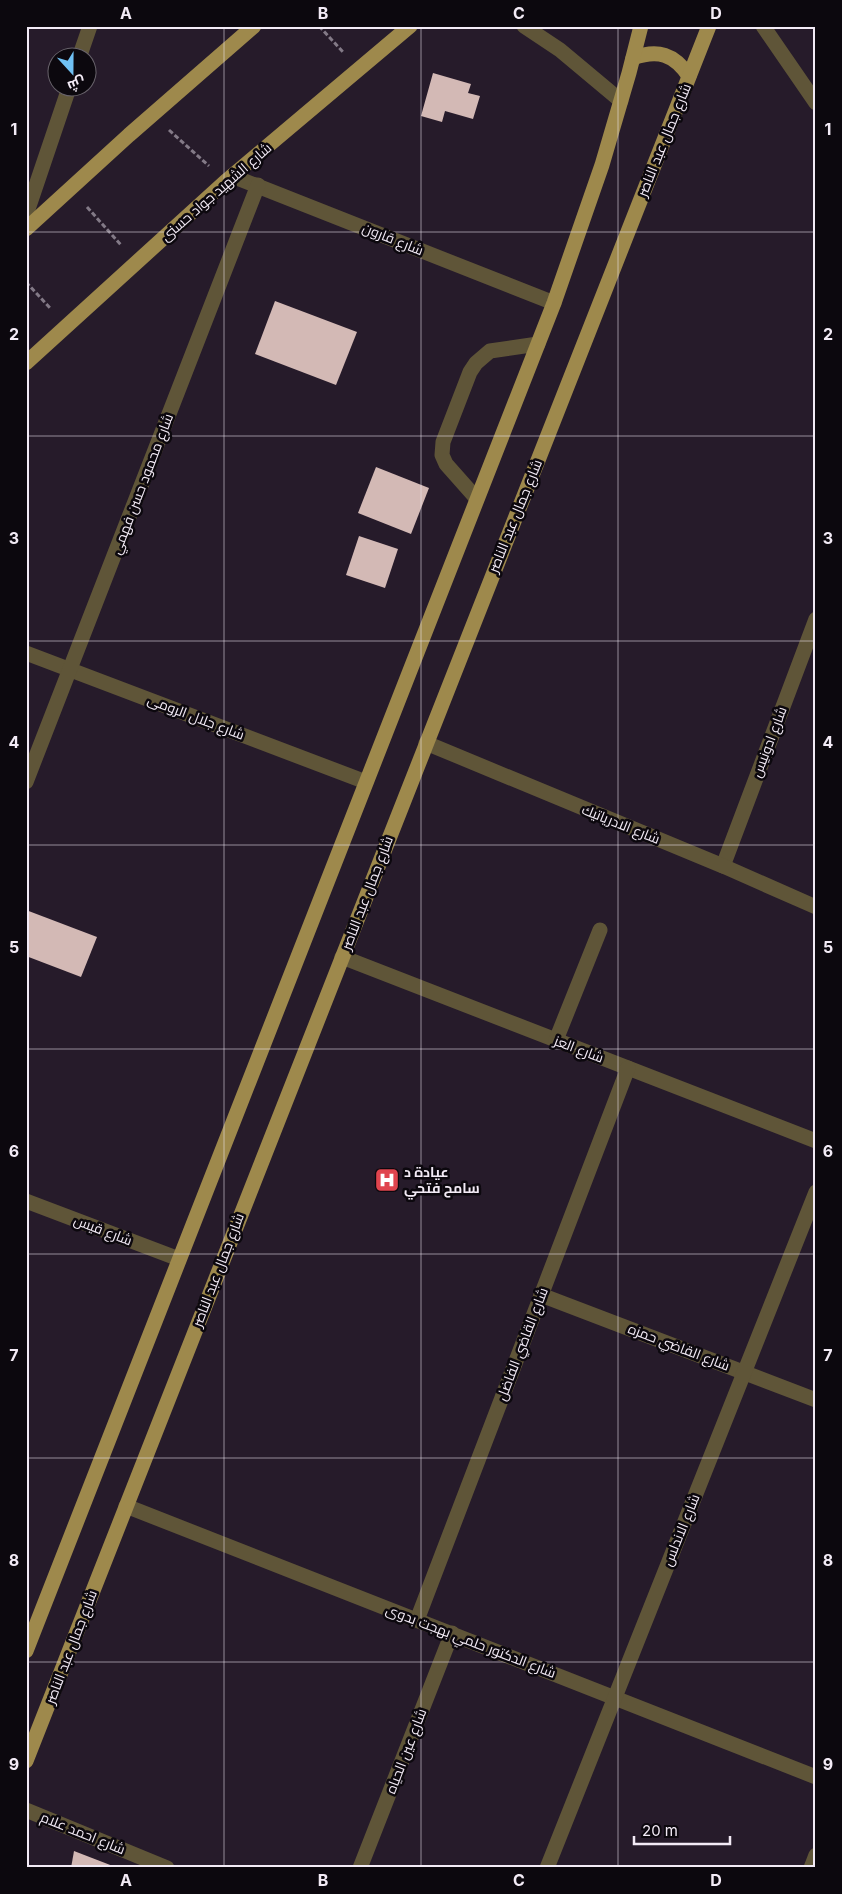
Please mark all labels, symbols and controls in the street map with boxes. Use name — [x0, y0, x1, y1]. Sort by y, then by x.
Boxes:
text: A — [120, 3, 132, 23]
text: B — [318, 3, 328, 23]
text: C — [513, 3, 525, 23]
text: D — [710, 3, 722, 23]
north arrow — [48, 48, 98, 98]
text: ش — [65, 73, 88, 96]
street label: شارع جمال عبد الناصر — [633, 81, 695, 200]
text: 1 — [11, 119, 17, 139]
text: 1 — [825, 119, 831, 139]
street label: شارع الشهيد جواد حسنى — [157, 139, 275, 245]
street label: شارع قارون — [360, 219, 426, 259]
text: 2 — [9, 324, 19, 344]
text: 2 — [823, 324, 833, 344]
street label: شارع محمود حسن فهمي — [107, 411, 180, 558]
street label: شارع جمال عبد الناصر — [484, 457, 546, 576]
text: 3 — [9, 528, 19, 548]
text: 3 — [823, 528, 833, 548]
street label: شارع جلال الرومى — [145, 690, 247, 744]
street label: شارع ادونيس — [747, 704, 791, 780]
text: 4 — [9, 732, 20, 752]
text: 4 — [823, 732, 834, 752]
street label: شارع الادرياتيك — [579, 800, 663, 848]
street label: شارع جمال عبد الناصر — [337, 833, 397, 953]
text: 5 — [9, 937, 19, 957]
text: 5 — [823, 937, 833, 957]
street label: شارع العز — [551, 1031, 606, 1067]
text: 6 — [9, 1141, 19, 1161]
text: 6 — [823, 1141, 833, 1161]
place label: عيادة د سامح فتحي — [404, 1163, 480, 1200]
hospital icon: عيادة د سامح فتحي — [374, 1167, 400, 1193]
street label: شارع جمال عبد الناصر — [188, 1210, 248, 1330]
street label: شارع قيس — [71, 1211, 135, 1249]
street label: شارع القاضي الفاضل — [492, 1285, 554, 1404]
street label: شارع القاضي حمزه — [625, 1319, 732, 1377]
text: 7 — [9, 1345, 19, 1365]
text: 7 — [823, 1345, 833, 1365]
street label: شارع الاندلس — [658, 1491, 704, 1569]
text: 8 — [9, 1550, 19, 1570]
text: 8 — [823, 1550, 833, 1570]
street label: شارع جمال عبد الناصر — [41, 1587, 101, 1707]
street label: شارع الدكتور حلمي بهجت بدوى — [382, 1600, 559, 1685]
street label: شارع عين الحياه — [382, 1706, 430, 1796]
text: 9 — [9, 1754, 19, 1774]
text: 9 — [823, 1754, 833, 1774]
street label: شارع احمد علام — [38, 1808, 128, 1859]
scale bar — [634, 1814, 731, 1846]
text: 20 m — [642, 1821, 678, 1840]
text: A — [120, 1870, 132, 1890]
text: B — [318, 1870, 328, 1890]
text: C — [513, 1870, 525, 1890]
text: D — [710, 1870, 722, 1890]

